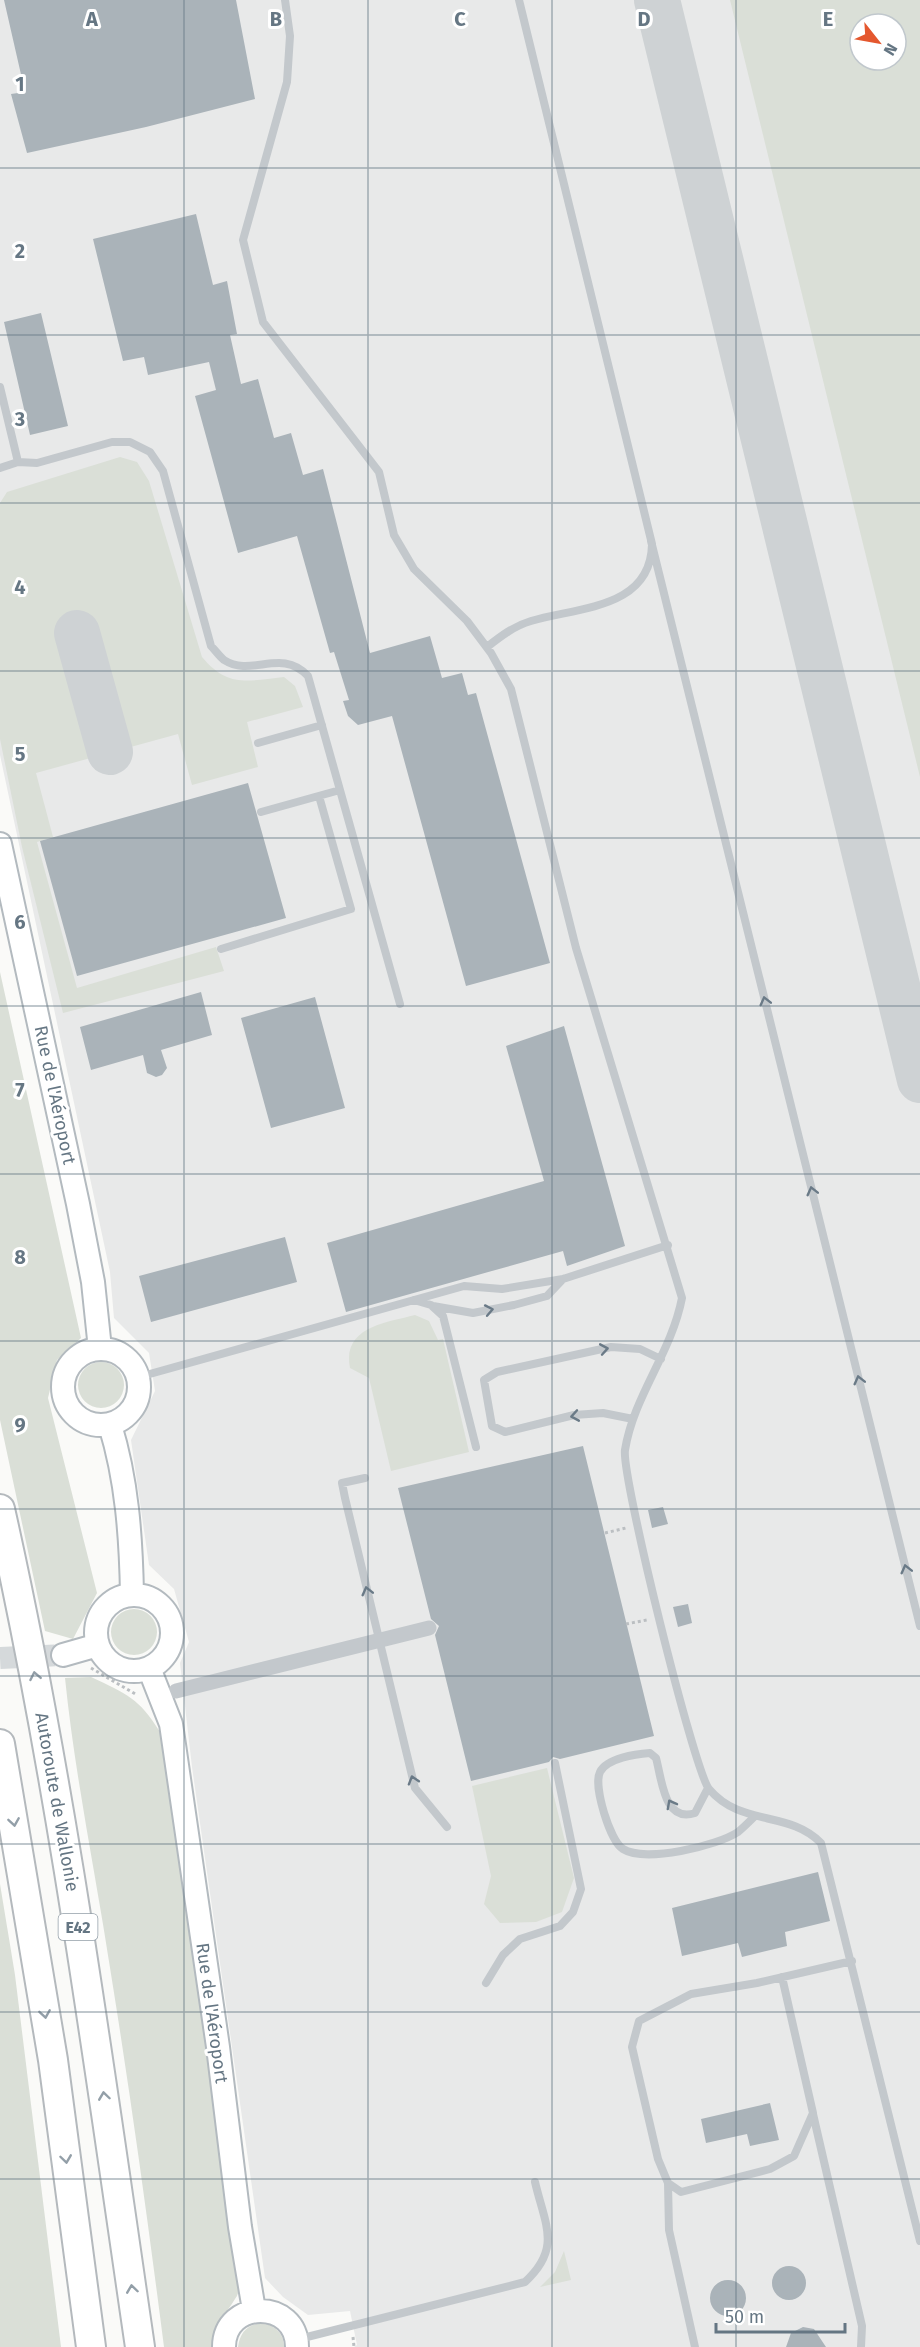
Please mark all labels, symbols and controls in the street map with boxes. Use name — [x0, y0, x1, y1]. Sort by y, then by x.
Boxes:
text: A — [85, 7, 99, 31]
text: B — [270, 7, 282, 31]
text: C — [454, 7, 466, 31]
text: D — [637, 7, 651, 31]
text: E — [823, 7, 833, 31]
north arrow — [848, 12, 908, 72]
text: N — [880, 40, 901, 59]
text: 1 — [15, 72, 25, 96]
text: 2 — [15, 239, 25, 263]
text: 3 — [14, 407, 25, 431]
text: 4 — [14, 575, 26, 599]
text: 5 — [15, 742, 26, 766]
text: 6 — [14, 910, 26, 934]
one-way arrow — [760, 997, 773, 1007]
street label: Rue de l'Aéroport — [30, 1024, 81, 1167]
text: 7 — [15, 1078, 25, 1102]
one-way arrow — [807, 1186, 820, 1196]
text: 8 — [14, 1245, 26, 1269]
one-way arrow — [483, 1304, 493, 1317]
one-way arrow — [600, 1344, 609, 1356]
one-way arrow — [854, 1375, 867, 1385]
one-way arrow — [570, 1409, 580, 1422]
text: 9 — [14, 1413, 26, 1437]
one-way arrow — [900, 1564, 913, 1574]
one-way arrow — [362, 1586, 375, 1596]
one-way arrow — [30, 1671, 42, 1680]
street label: Autoroute de Wallonie — [30, 1711, 84, 1893]
one-way arrow — [408, 1775, 420, 1786]
one-way arrow — [667, 1800, 678, 1810]
one-way arrow — [7, 1817, 19, 1827]
road number: E42 — [58, 1914, 98, 1940]
street label: Rue de l'Aéroport — [191, 1941, 233, 2085]
one-way arrow — [39, 2010, 51, 2019]
one-way arrow — [98, 2092, 110, 2101]
one-way arrow — [60, 2155, 72, 2164]
one-way arrow — [126, 2284, 138, 2294]
scale bar — [716, 2296, 845, 2334]
text: 50 m — [725, 2306, 764, 2328]

